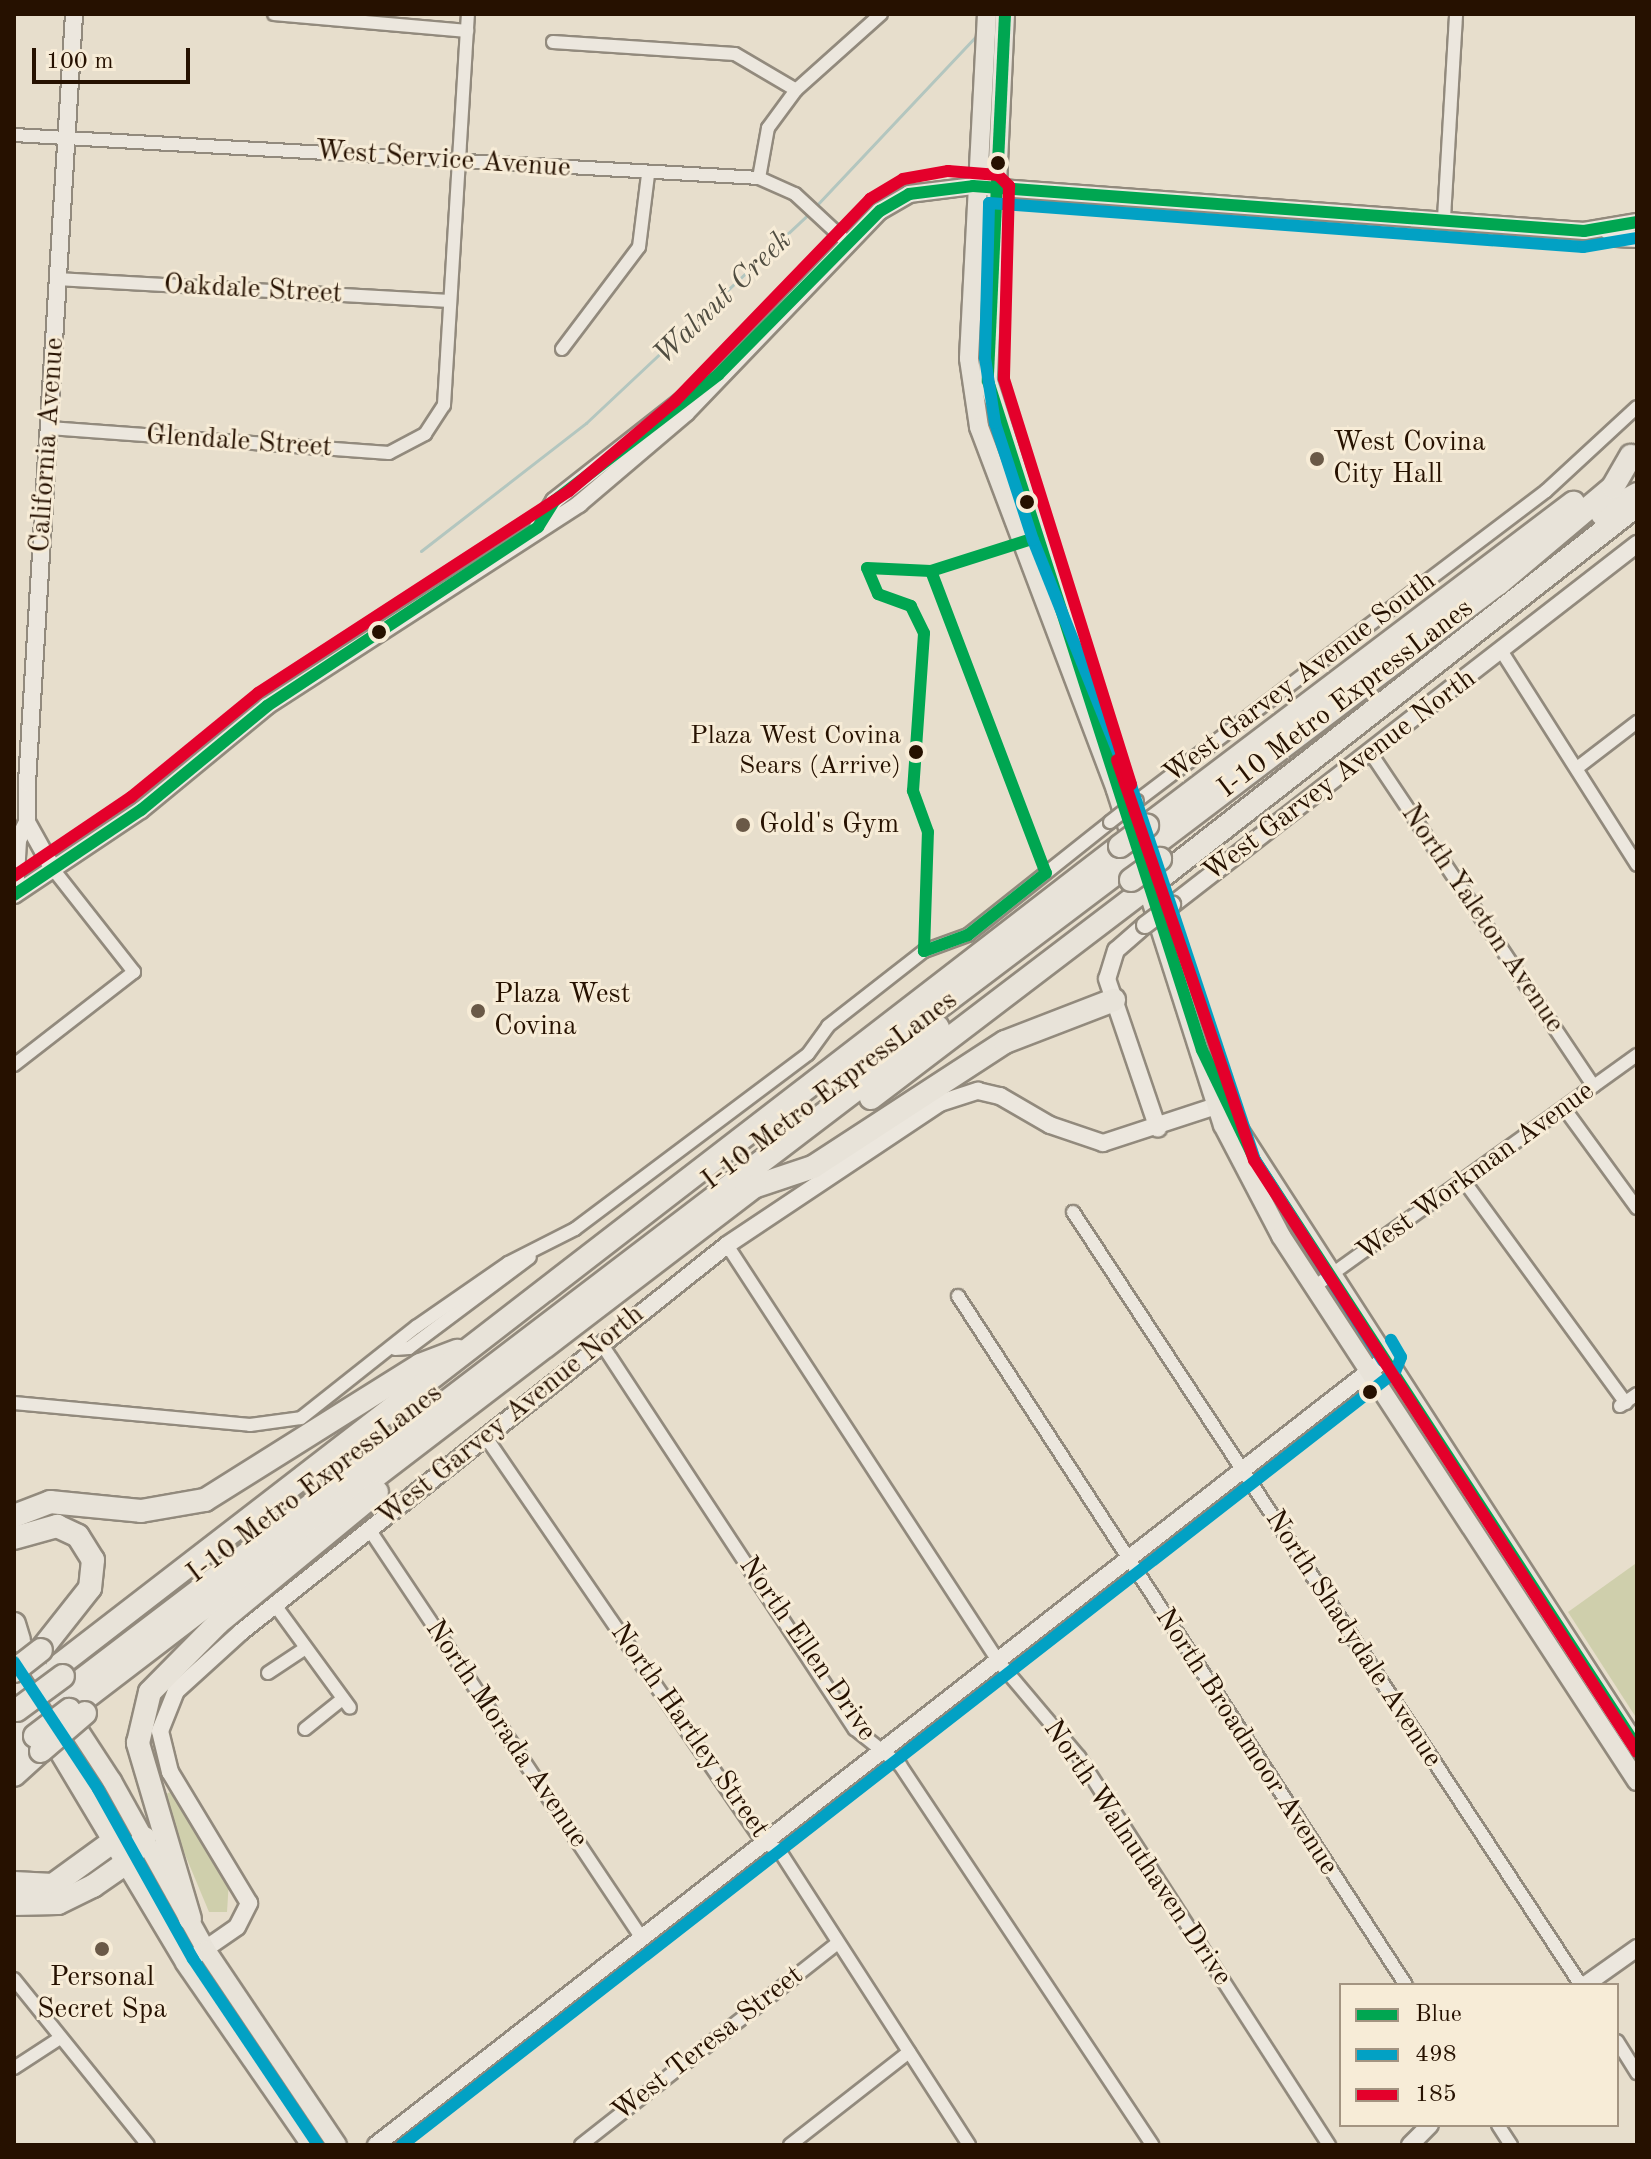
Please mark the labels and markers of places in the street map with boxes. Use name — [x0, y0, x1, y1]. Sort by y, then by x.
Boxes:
unlabelled marker — [990, 155, 1006, 171]
place label: West Covina City Hall — [1333, 426, 1486, 492]
marker: West Covina City Hall — [1308, 450, 1326, 468]
unlabelled marker — [1019, 494, 1035, 510]
unlabelled marker — [371, 624, 387, 640]
place label: Plaza West Covina Sears (Arrive) — [690, 721, 901, 782]
marker: Plaza West Covina Sears (Arrive) — [908, 744, 924, 760]
place label: Gold's Gym — [759, 808, 899, 842]
marker: Gold's Gym — [734, 816, 752, 834]
place label: Plaza West Covina — [494, 978, 630, 1044]
marker: Plaza West Covina — [469, 1002, 487, 1020]
unlabelled marker — [1362, 1384, 1378, 1400]
marker: Personal Secret Spa — [93, 1940, 111, 1958]
place label: Personal Secret Spa — [37, 1961, 167, 2027]

